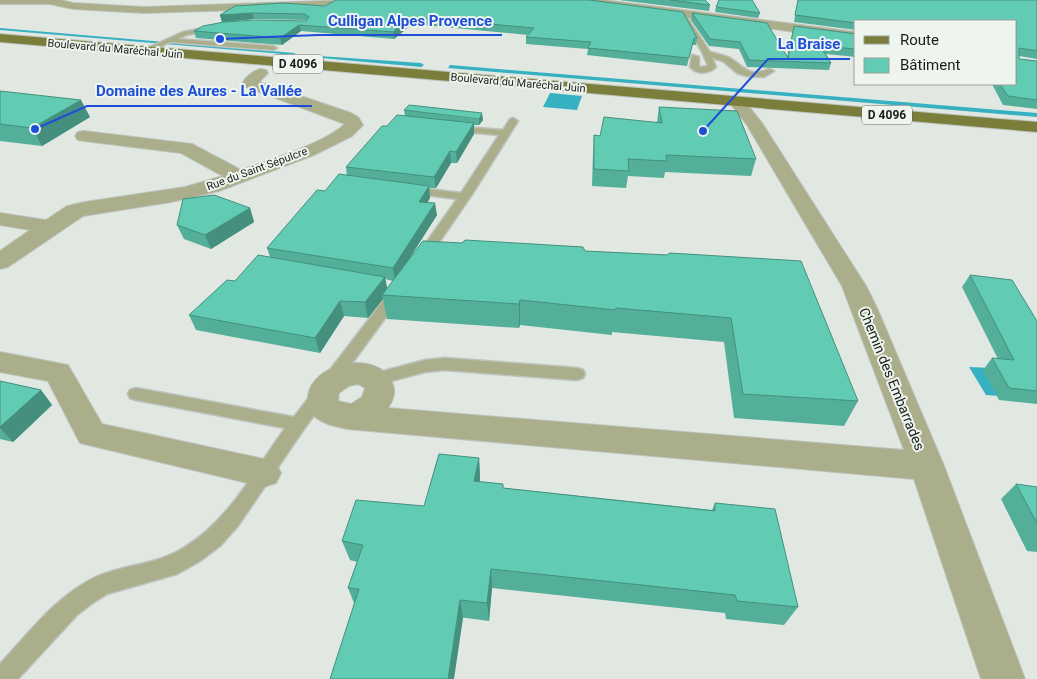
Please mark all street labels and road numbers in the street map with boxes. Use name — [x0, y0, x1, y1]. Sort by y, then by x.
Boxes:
street label: Boulevard du Maréchal Juin — [47, 37, 183, 61]
road number: D 4096 — [273, 54, 323, 74]
street label: Boulevard du Maréchal Juin — [450, 71, 586, 95]
road number: D 4096 — [862, 106, 912, 124]
street label: Rue du Saint Sépulcre — [205, 145, 309, 193]
street label: Chemin des Embarrades — [856, 305, 928, 453]

